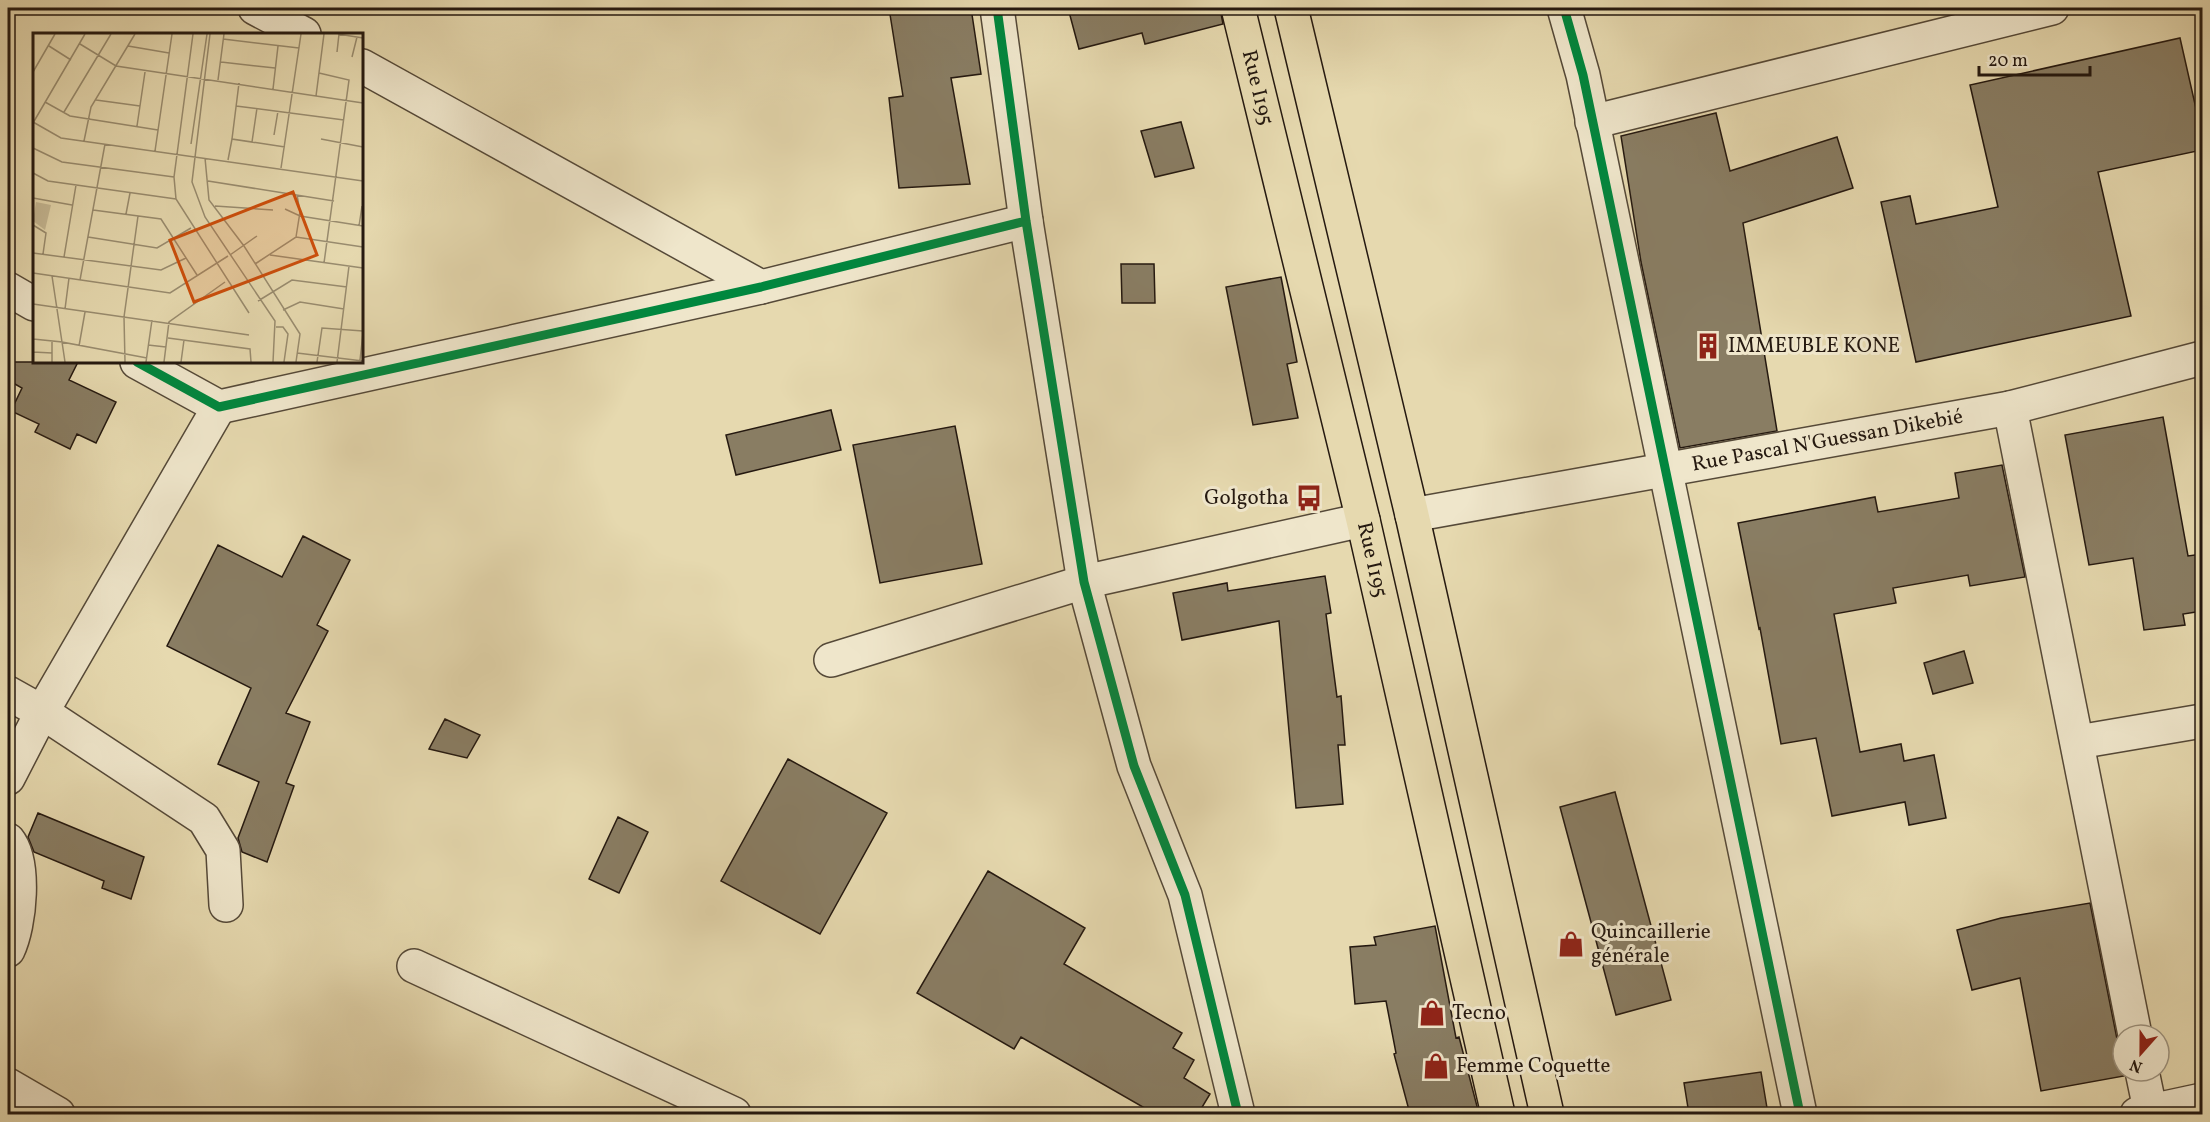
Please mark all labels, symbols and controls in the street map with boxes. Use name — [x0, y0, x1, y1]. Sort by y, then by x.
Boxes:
inset map — [33, 33, 363, 363]
scale bar — [1979, 39, 2090, 77]
street label: Rue I195 — [1234, 47, 1281, 128]
text: 20 m — [1988, 49, 2028, 74]
building icon: IMMEUBLE KONE — [1693, 331, 1723, 361]
place label: IMMEUBLE KONE — [1728, 332, 1900, 361]
street label: Rue Pascal N'Guessan Dikebié — [1690, 402, 1965, 479]
bus stop icon: Golgotha — [1294, 483, 1324, 513]
place label: Golgotha — [1204, 484, 1289, 513]
street label: Rue I195 — [1349, 519, 1395, 601]
place label: Quincaillerie générale — [1591, 918, 1711, 971]
shop icon: Quincaillerie générale — [1556, 929, 1586, 959]
shop icon: Tecno — [1417, 998, 1447, 1028]
place label: Tecno — [1452, 999, 1506, 1028]
north arrow — [2111, 1023, 2171, 1083]
shop icon: Femme Coquette — [1421, 1051, 1451, 1081]
place label: Femme Coquette — [1456, 1052, 1610, 1081]
text: N — [2127, 1053, 2146, 1077]

